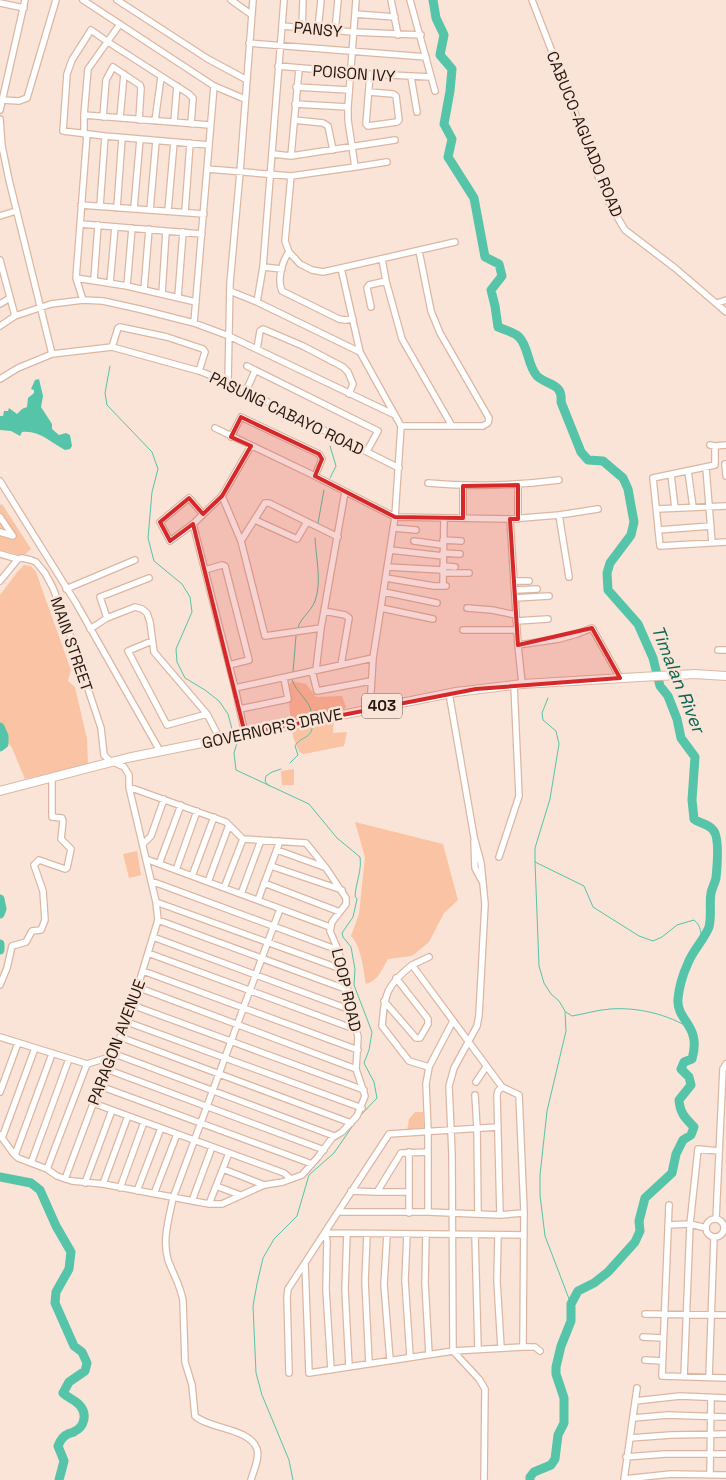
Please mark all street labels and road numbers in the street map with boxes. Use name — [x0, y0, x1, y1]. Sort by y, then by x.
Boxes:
street label: PANSY — [293, 17, 343, 42]
street label: CABUCO-AGUADO ROAD — [542, 48, 627, 220]
street label: POISON IVY — [312, 60, 396, 87]
street label: PASUNG CABAYO ROAD — [206, 367, 368, 460]
street label: MAIN STREET — [46, 594, 98, 694]
road number: 403 — [362, 694, 402, 718]
street label: GOVERNOR'S DRIVE — [200, 703, 344, 754]
street label: LOOP ROAD — [327, 946, 366, 1034]
street label: PARAGON AVENUE — [83, 976, 150, 1108]

